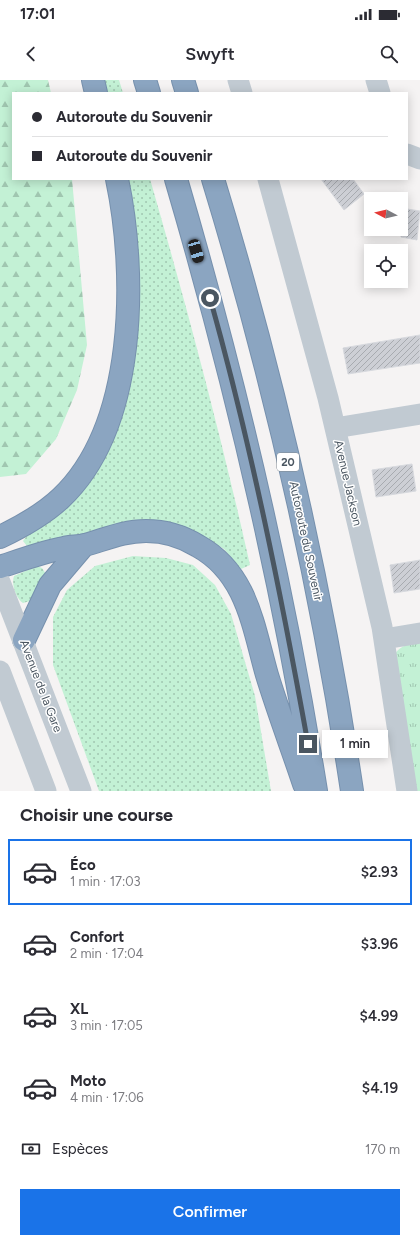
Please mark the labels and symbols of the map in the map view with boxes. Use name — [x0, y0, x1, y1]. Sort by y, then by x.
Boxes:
north arrow — [364, 192, 408, 236]
car — [187, 238, 205, 264]
route start — [201, 289, 219, 307]
street label: Avenue Jackson — [331, 439, 365, 527]
road number: 20 — [277, 453, 299, 471]
street label: Autoroute du Souvenir — [286, 480, 326, 602]
street label: Avenue de la Gare — [17, 638, 65, 735]
callout: 1 min — [322, 730, 388, 758]
route end — [299, 735, 317, 753]

